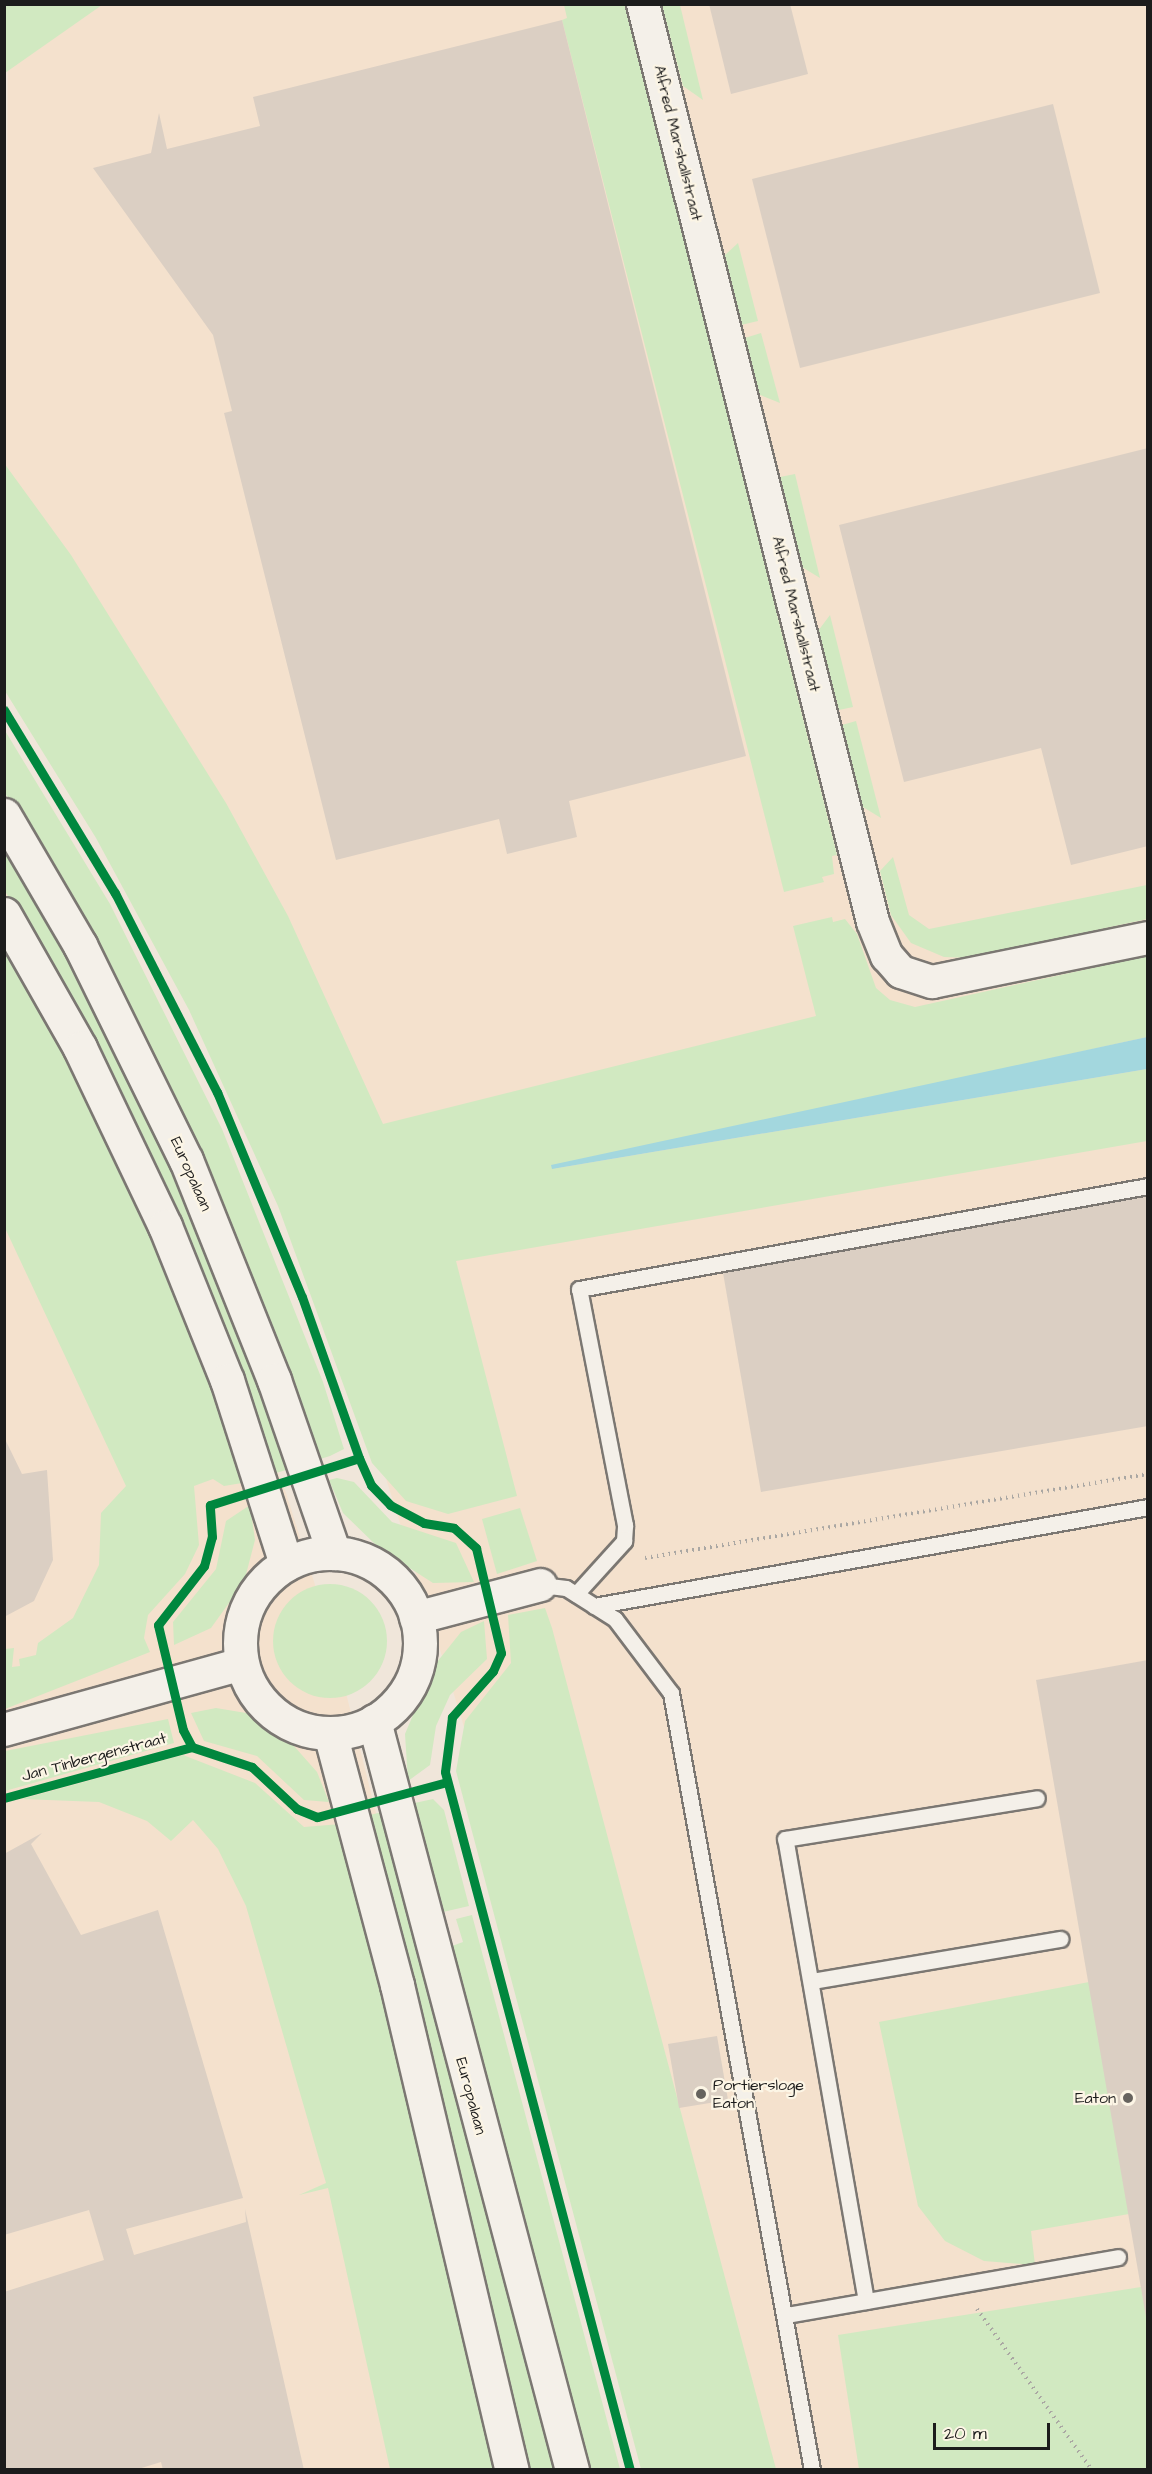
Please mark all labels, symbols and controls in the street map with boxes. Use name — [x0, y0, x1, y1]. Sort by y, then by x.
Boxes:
street label: Alfred Marshallstraat — [649, 63, 707, 223]
street label: Alfred Marshallstraat — [767, 534, 825, 694]
street label: Europalaan — [166, 1134, 216, 1214]
street label: Jan Tinbergenstraat — [20, 1728, 168, 1786]
street label: Europalaan — [451, 2055, 491, 2137]
place label: Portiersloge Eaton — [713, 2075, 804, 2113]
marker: Portiersloge Eaton — [694, 2087, 708, 2101]
place label: Eaton — [1075, 2088, 1116, 2108]
marker: Eaton — [1121, 2091, 1135, 2105]
scale bar — [936, 2411, 1053, 2449]
text: 20 m — [944, 2421, 987, 2446]

